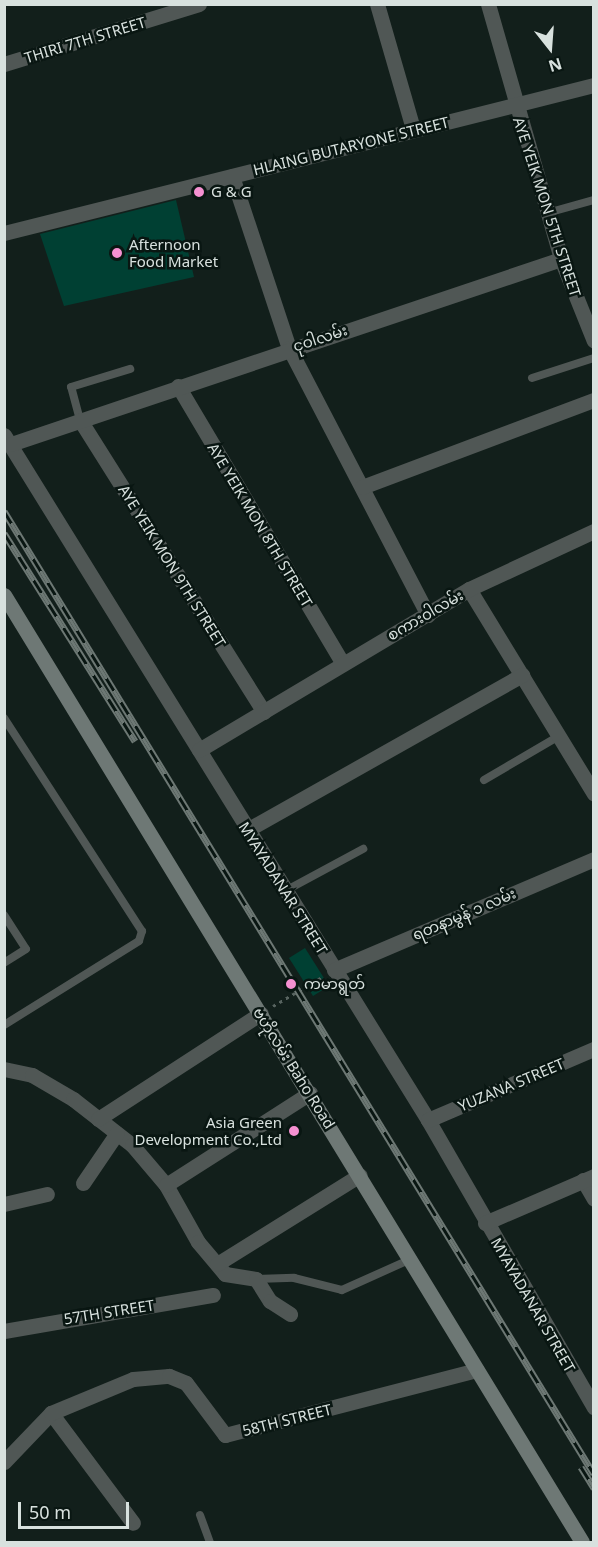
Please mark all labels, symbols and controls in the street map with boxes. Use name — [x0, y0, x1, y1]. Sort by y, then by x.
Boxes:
street label: THIRI 7TH STREET — [22, 13, 148, 67]
north arrow — [520, 18, 580, 78]
text: N — [546, 53, 565, 78]
street label: HLAING BUTARYONE STREET — [251, 113, 451, 179]
street label: AYE YEIK MON 5TH STREET — [509, 115, 585, 299]
place label: G & G — [211, 183, 252, 201]
marker: G & G — [192, 185, 206, 199]
place label: Afternoon Food Market — [129, 235, 218, 270]
marker: Afternoon Food Market — [110, 246, 124, 260]
street label: ငုဝါလမ်း — [291, 321, 349, 355]
street label: AYE YEIK MON 8TH STREET — [204, 440, 316, 610]
street label: AYE YEIK MON 9TH STREET — [115, 482, 229, 650]
street label: စကား၀ါလမ်း — [384, 586, 466, 644]
street label: MYAYADANAR STREET — [235, 819, 331, 957]
street label: ရတနာမွန် ၁ လမ်း — [410, 884, 518, 944]
marker: ကမာရွတ် — [282, 975, 300, 993]
place label: ကမာရွတ် — [304, 975, 365, 993]
street label: ဗဟိုလမ်း Baho Road — [249, 1004, 339, 1132]
street label: YUZANA STREET — [455, 1055, 567, 1115]
place label: Asia Green Development Co.,Ltd — [134, 1113, 282, 1148]
marker: Asia Green Development Co.,Ltd — [287, 1124, 301, 1138]
street label: MYAYADANAR STREET — [487, 1234, 579, 1376]
street label: 57TH STREET — [62, 1296, 156, 1328]
street label: 58TH STREET — [240, 1400, 334, 1440]
scale bar — [21, 1490, 132, 1528]
text: 50 m — [29, 1500, 71, 1524]

